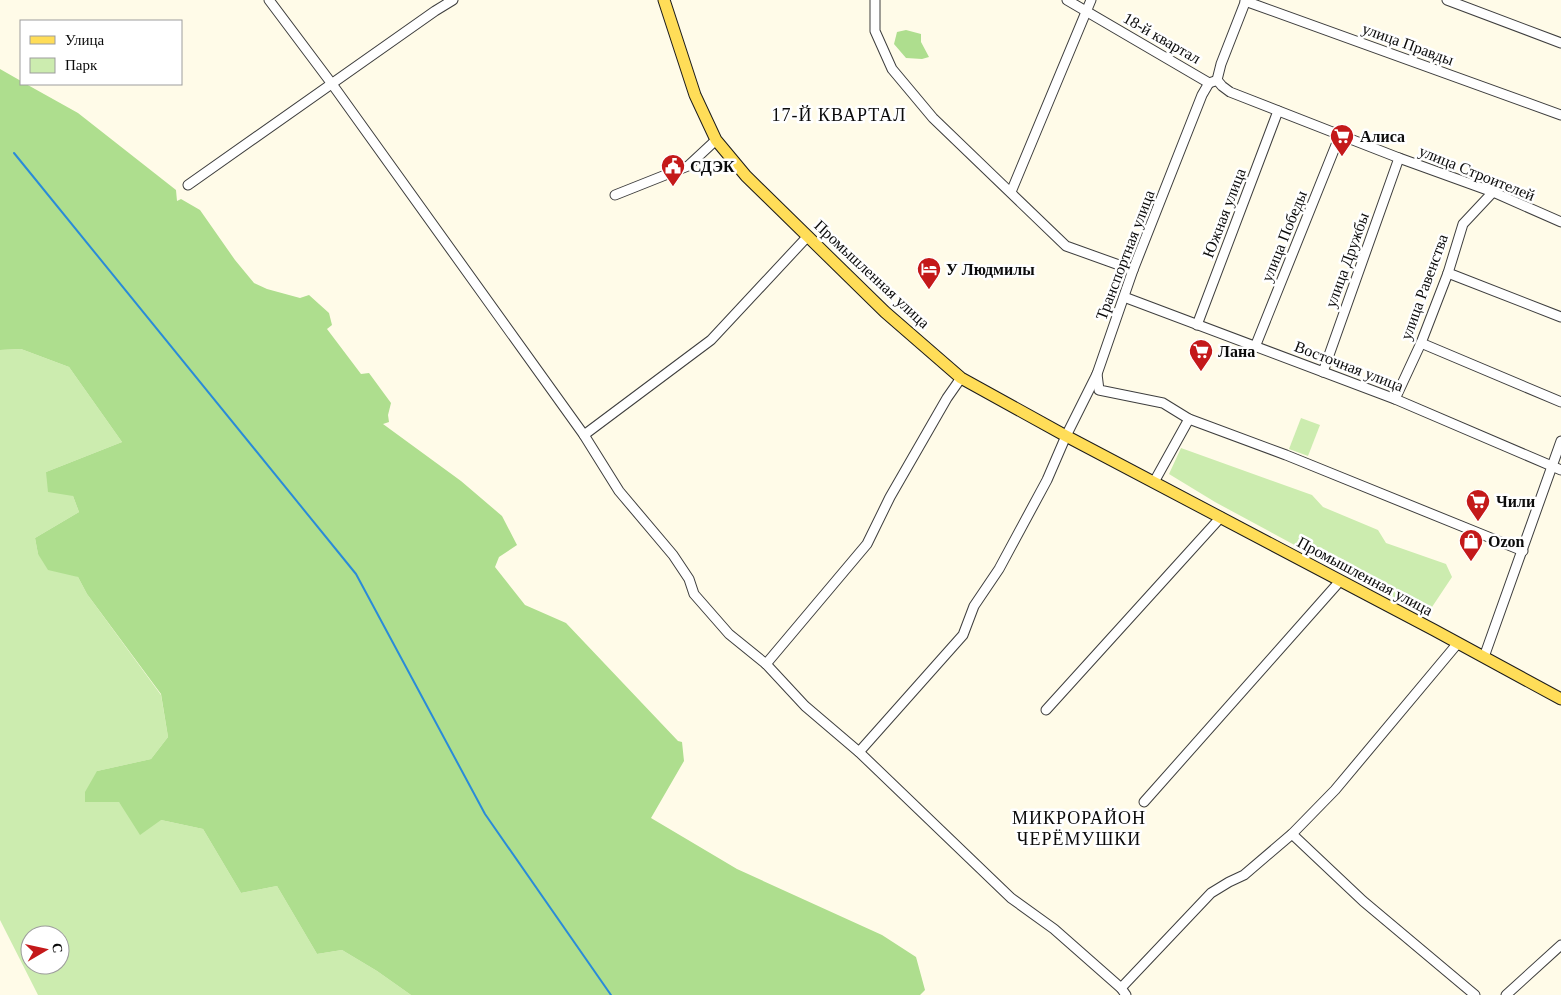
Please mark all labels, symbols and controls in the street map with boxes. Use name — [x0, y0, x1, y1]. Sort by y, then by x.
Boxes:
street label: 18-й квартал — [1120, 9, 1204, 68]
legend — [20, 20, 182, 85]
street label: улица Правды — [1360, 20, 1456, 69]
text: Улица — [65, 32, 104, 48]
text: Парк — [65, 57, 98, 73]
district label: 17-Й КВАРТАЛ — [772, 105, 906, 125]
supermarket icon: Алиса — [1329, 123, 1355, 157]
place label: Алиса — [1360, 128, 1405, 145]
street label: улица Строителей — [1416, 142, 1538, 205]
public building icon: СДЭК — [660, 153, 686, 187]
place label: СДЭК — [690, 158, 735, 176]
street label: Южная улица — [1199, 166, 1250, 260]
street label: Транспортная улица — [1092, 188, 1159, 323]
street label: улица Победы — [1258, 188, 1311, 284]
street label: улица Дружбы — [1322, 210, 1373, 310]
street label: Промышленная улица — [810, 216, 933, 332]
street label: улица Равенства — [1397, 232, 1452, 342]
hotel icon: У Людмилы — [916, 256, 942, 290]
place label: У Людмилы — [946, 261, 1035, 278]
street label: Восточная улица — [1292, 337, 1406, 395]
supermarket icon: Лана — [1188, 338, 1214, 372]
place label: Лана — [1218, 343, 1255, 360]
supermarket icon: Чили — [1465, 488, 1491, 522]
place label: Чили — [1496, 493, 1535, 510]
shop icon: Ozon — [1458, 528, 1484, 562]
street label: Промышленная улица — [1294, 533, 1435, 620]
place label: Ozon — [1488, 533, 1525, 550]
district label: МИКРОРАЙОН ЧЕРЁМУШКИ — [1012, 808, 1146, 849]
north arrow — [20, 925, 70, 975]
text: С — [49, 942, 66, 954]

